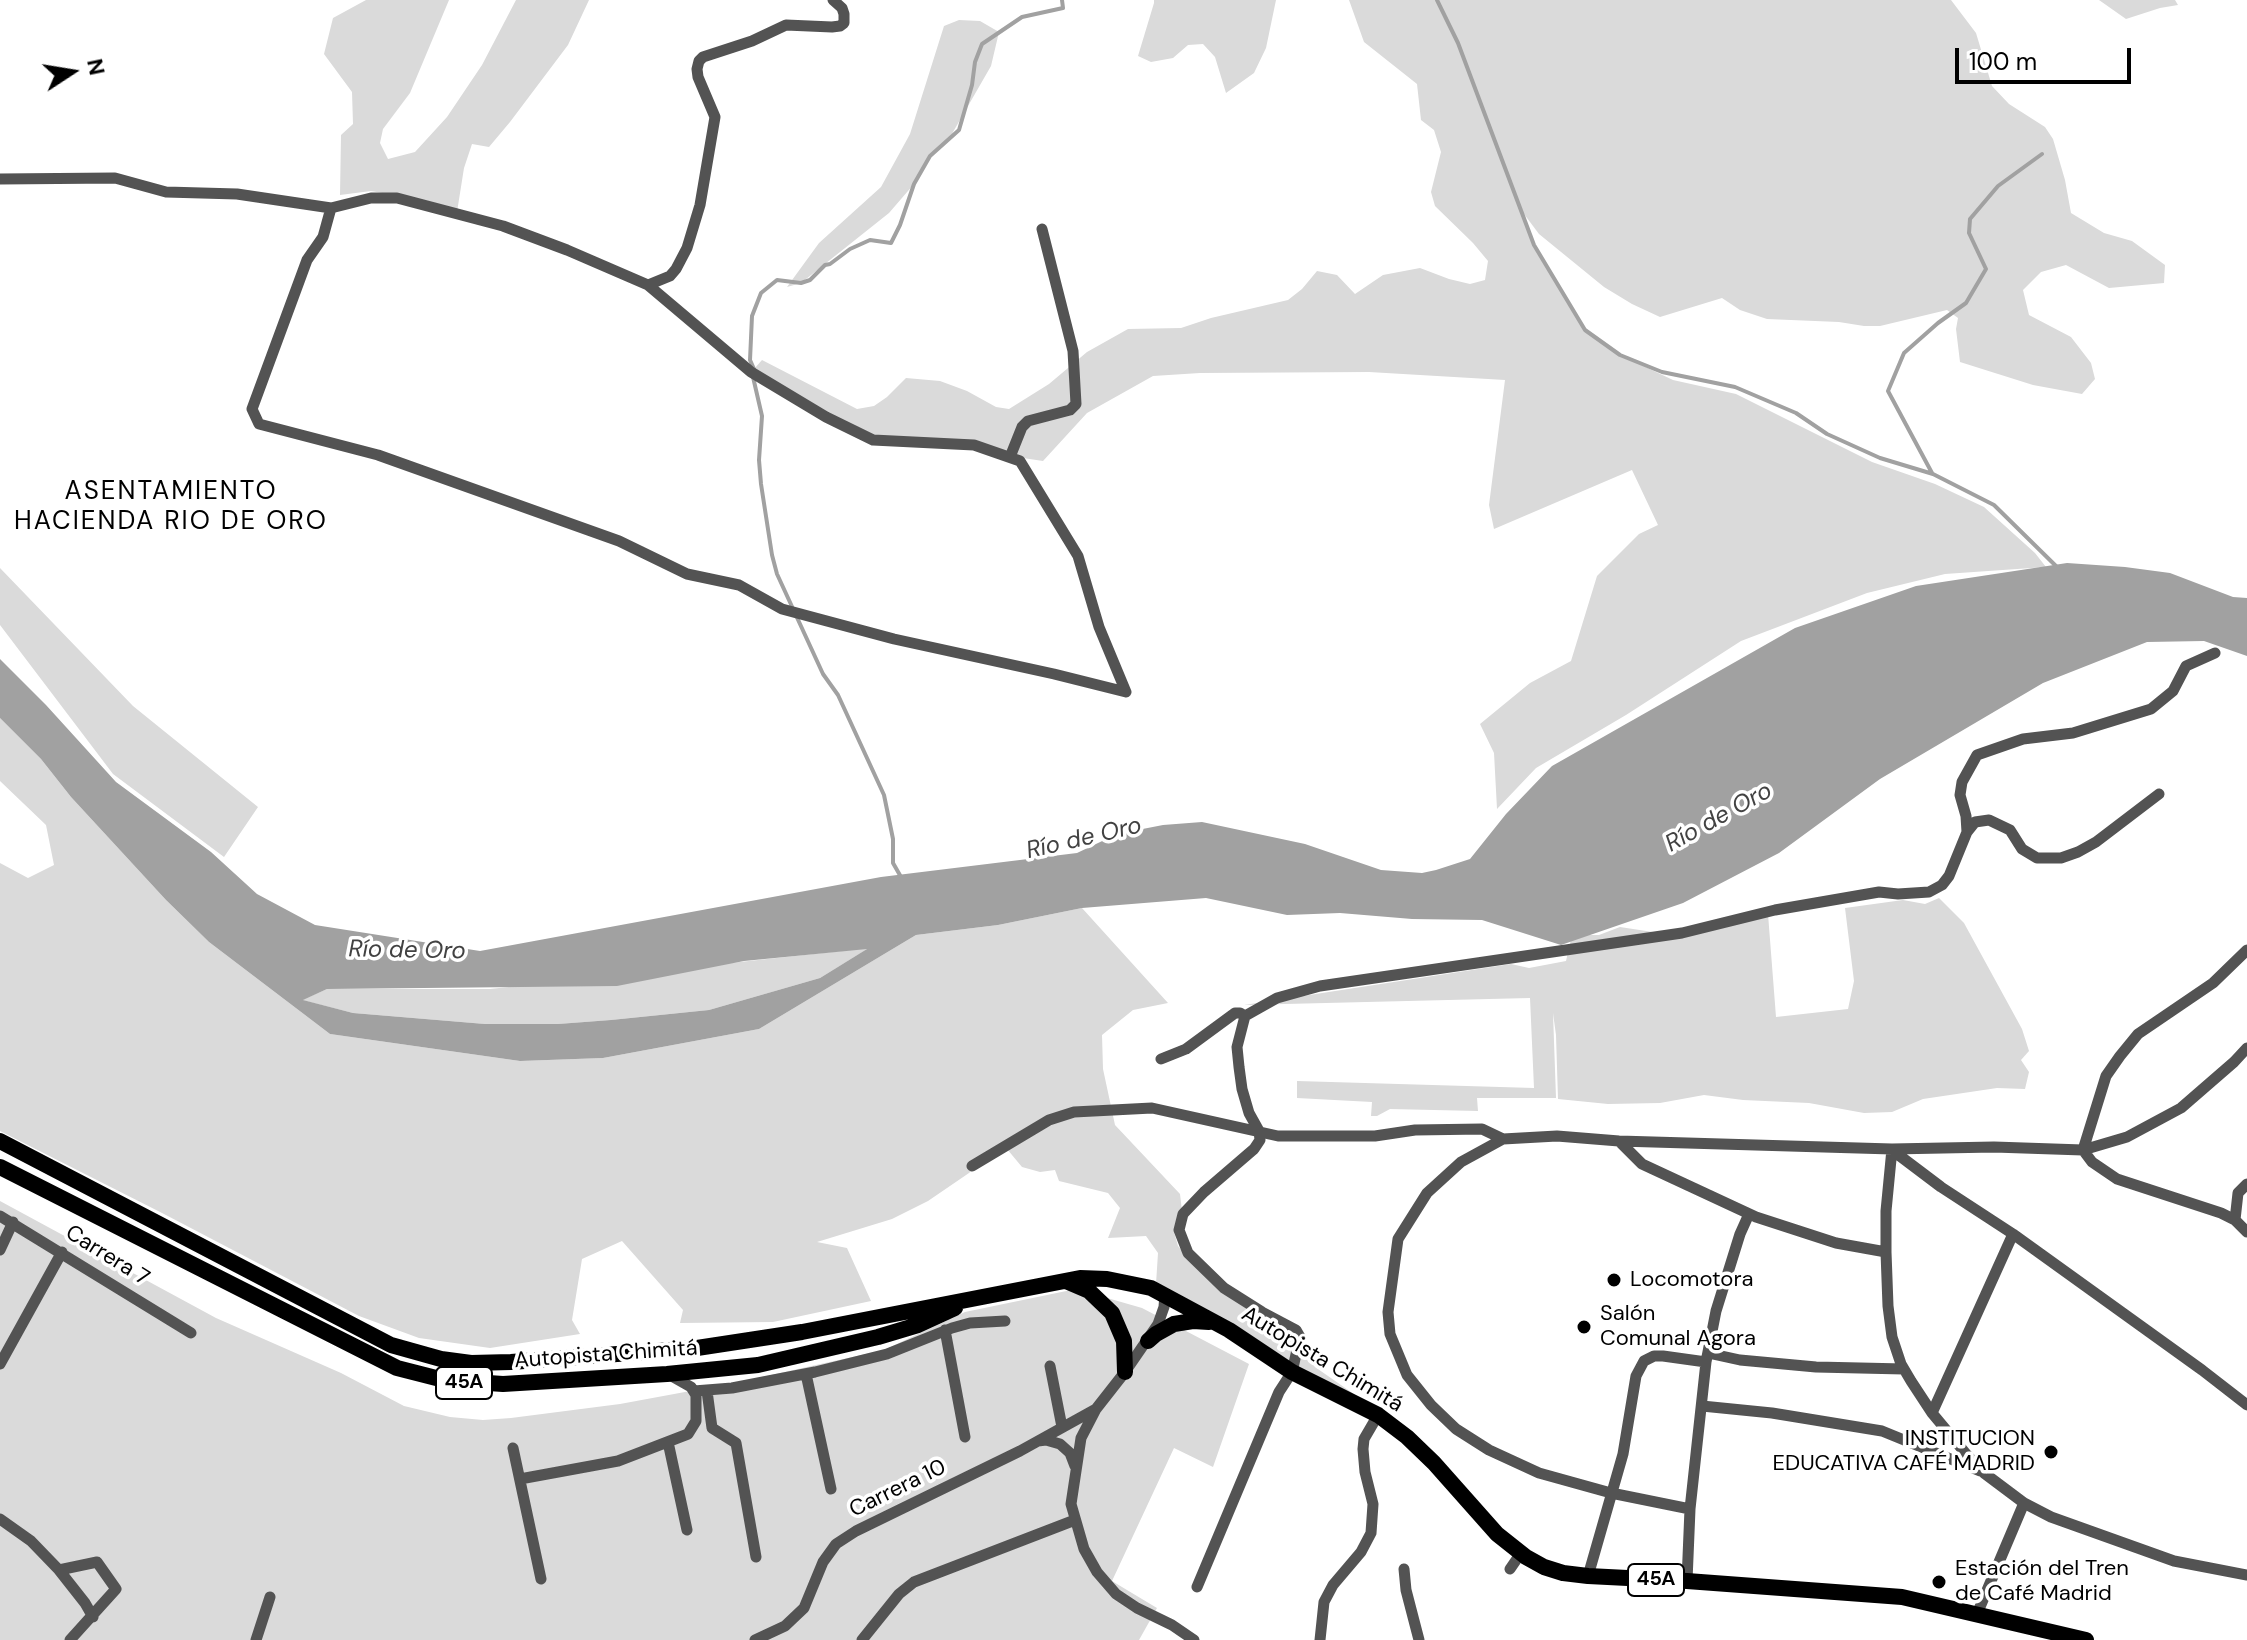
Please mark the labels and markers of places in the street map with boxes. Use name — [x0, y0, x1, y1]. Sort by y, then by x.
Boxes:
place label: Locomotora — [1630, 1267, 1753, 1293]
marker: Locomotora — [1605, 1271, 1623, 1289]
place label: Salón Comunal Agora — [1600, 1301, 1756, 1352]
marker: Salón Comunal Agora — [1575, 1318, 1593, 1336]
place label: INSTITUCION EDUCATIVA CAFÉ MADRID — [1773, 1426, 2035, 1478]
marker: INSTITUCION EDUCATIVA CAFÉ MADRID — [2042, 1443, 2060, 1461]
place label: Estación del Tren de Café Madrid — [1955, 1556, 2129, 1608]
marker: Estación del Tren de Café Madrid — [1930, 1573, 1948, 1591]

